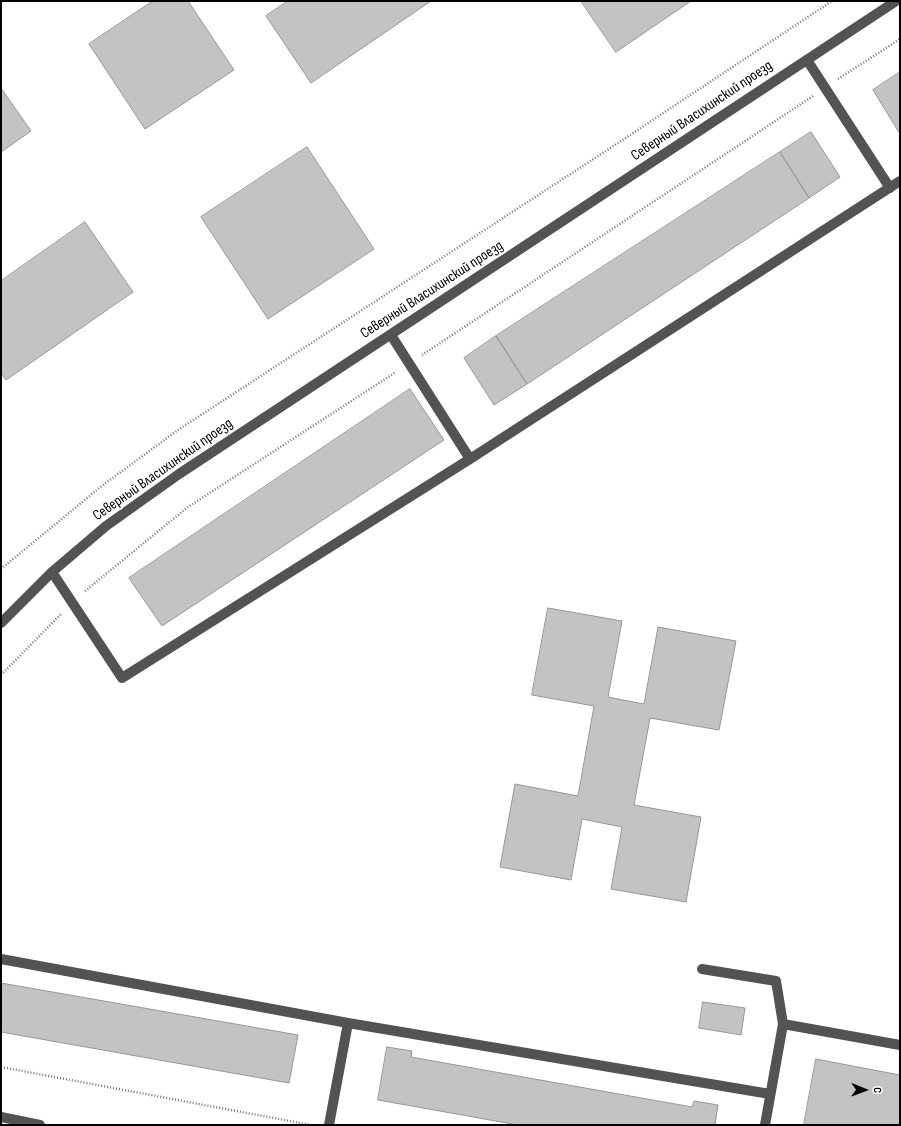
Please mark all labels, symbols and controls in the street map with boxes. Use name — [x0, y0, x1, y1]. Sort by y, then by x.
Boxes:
street label: Северный Власихинский проезд — [628, 57, 776, 165]
street label: Северный Власихинский проезд — [357, 237, 507, 343]
street label: Северный Власихинский проезд — [90, 415, 236, 525]
north arrow — [845, 1070, 885, 1110]
text: С — [871, 1087, 884, 1093]

